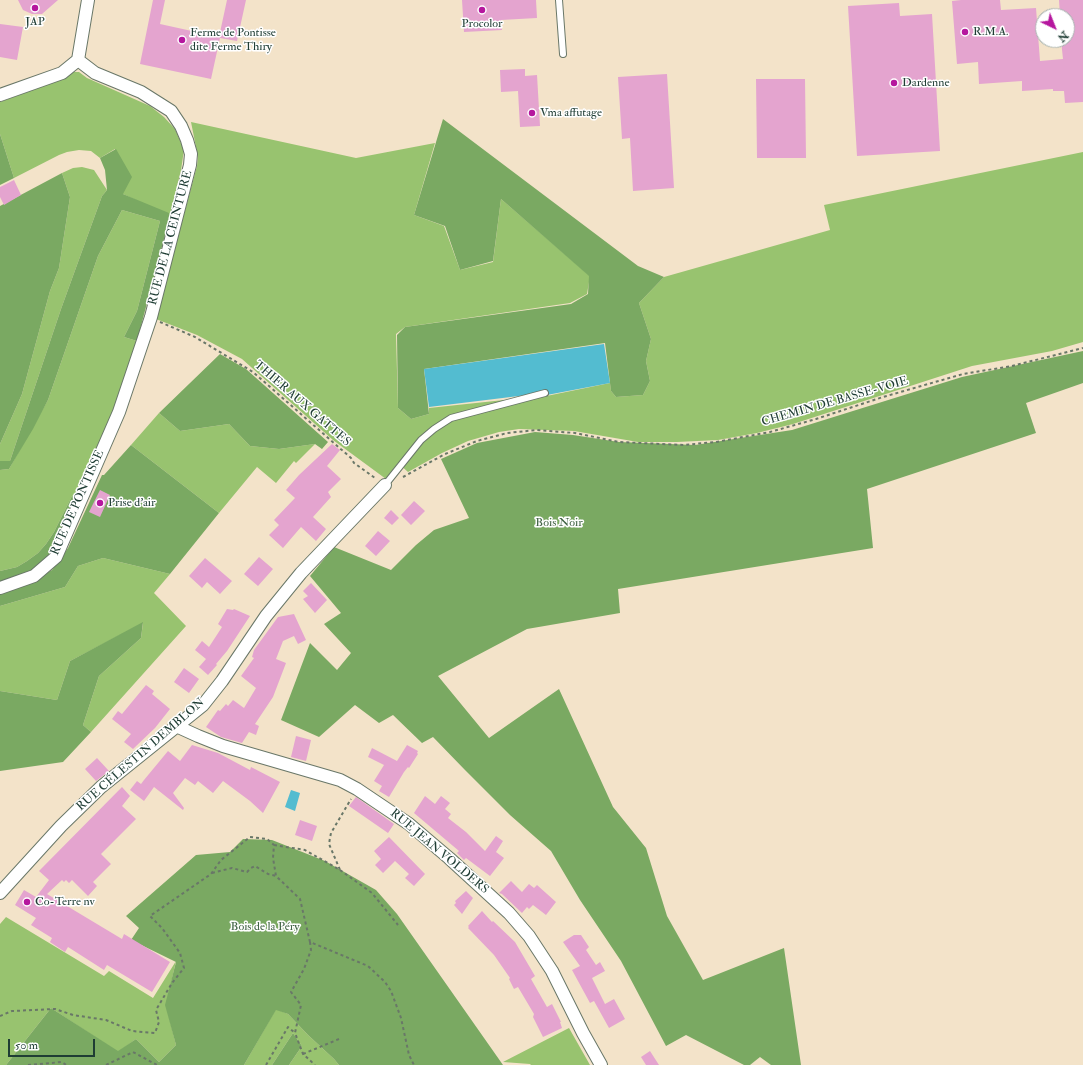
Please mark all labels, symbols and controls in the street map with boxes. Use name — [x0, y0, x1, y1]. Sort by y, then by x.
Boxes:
marker: JAP — [30, 3, 40, 13]
marker: Procolor — [477, 5, 487, 15]
north arrow — [1035, 8, 1075, 48]
place label: JAP — [25, 15, 45, 29]
place label: Procolor — [462, 17, 502, 31]
place label: R.M.A. — [973, 25, 1008, 39]
place label: Ferme de Pontisse dite Ferme Thiry — [190, 26, 276, 54]
marker: R.M.A. — [960, 27, 970, 37]
text: N — [1055, 28, 1071, 45]
marker: Ferme de Pontisse dite Ferme Thiry — [177, 35, 187, 45]
place label: Dardenne — [902, 76, 949, 90]
marker: Dardenne — [889, 78, 899, 88]
place label: Vma affutage — [540, 106, 602, 120]
marker: Vma affutage — [527, 108, 537, 118]
street label: RUE DE LA CEINTURE — [146, 169, 196, 307]
street label: THIER AUX GATTES — [251, 358, 353, 450]
street label: CHEMIN DE BASSE-VOIE — [760, 374, 910, 430]
street label: RUE DE PONTISSE — [48, 448, 108, 558]
place label: Prise d'air — [108, 496, 156, 510]
marker: Prise d'air — [95, 498, 105, 508]
park label: Bois Noir — [535, 516, 583, 530]
street label: RUE CÉLESTIN DEMBLON — [74, 696, 208, 814]
street label: RUE JEAN VOLDERS — [387, 807, 491, 897]
place label: Co-Terre nv — [35, 895, 95, 909]
marker: Co-Terre nv — [22, 897, 32, 907]
park label: Bois de la Péry — [231, 920, 299, 934]
scale bar — [10, 1031, 97, 1057]
text: 50 m — [15, 1038, 38, 1053]

